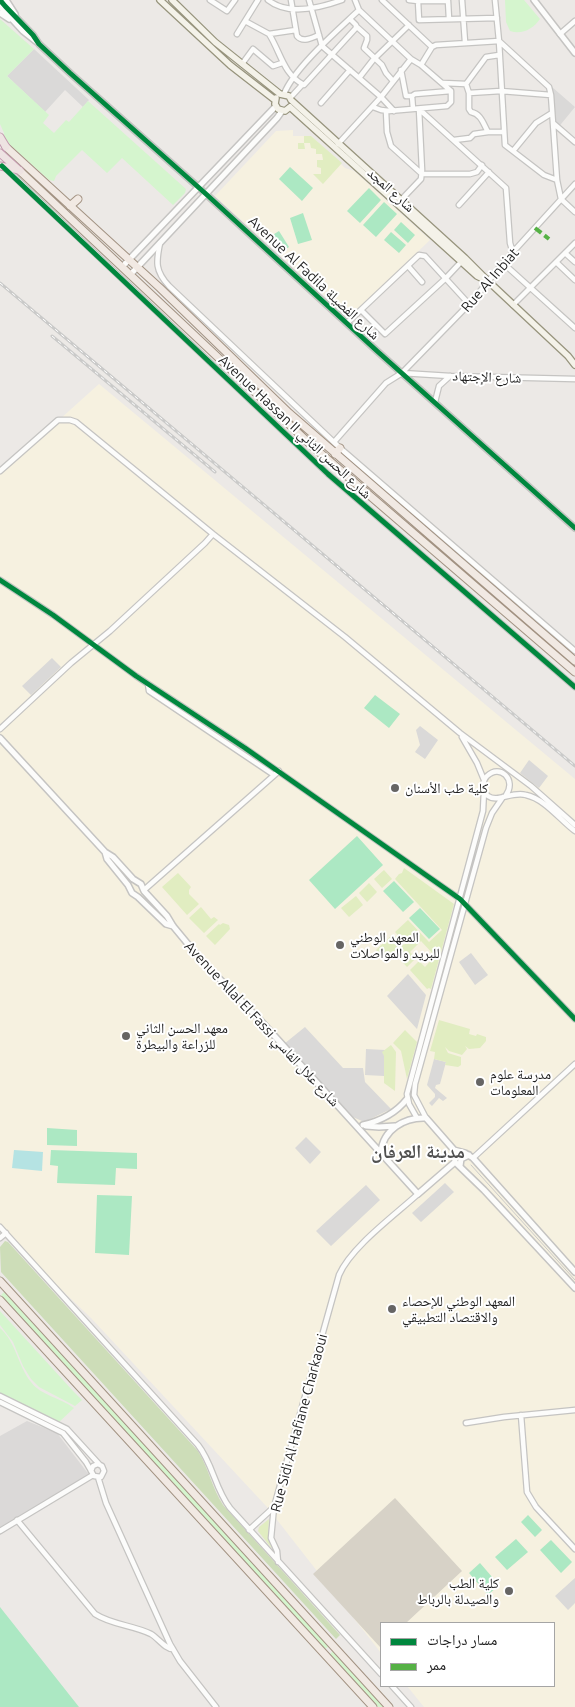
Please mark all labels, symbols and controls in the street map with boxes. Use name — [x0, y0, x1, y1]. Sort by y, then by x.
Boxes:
street label: شارع المجد — [364, 164, 418, 216]
street label: Avenue Al Fadila شارع الفضيلة — [245, 213, 383, 343]
street label: Rue Al Inbiat — [458, 244, 522, 316]
street label: Avenue Hassan II شارع الحسن الثاني — [215, 352, 375, 502]
street label: شارع الإجتهاد — [452, 367, 522, 387]
place label: كلية طب الأسنان — [405, 780, 488, 796]
marker: كلية طب الأسنان — [389, 782, 401, 794]
place label: المعهد الوطني للبريد والمواصلات — [350, 929, 440, 962]
street label: Avenue Allal El Fassi شارع علال الفاسي — [181, 938, 343, 1110]
marker: المعهد الوطني للبريد والمواصلات — [334, 939, 346, 951]
place label: معهد الحسن الثاني للزراعة والبيطرة — [136, 1020, 228, 1052]
marker: معهد الحسن الثاني للزراعة والبيطرة — [120, 1030, 132, 1042]
place label: مدرسة علوم المعلومات — [490, 1066, 551, 1098]
marker: مدرسة علوم المعلومات — [474, 1076, 486, 1088]
district label: مدينة العرفان — [371, 1141, 465, 1163]
place label: المعهد الوطني للإحصاء والاقتصاد التطبيقي — [402, 1293, 515, 1325]
marker: المعهد الوطني للإحصاء والاقتصاد التطبيقي — [386, 1303, 398, 1315]
street label: Rue Sidi Al Hafiane Charkaoui — [267, 1332, 331, 1514]
place label: كلية الطب والصيدلة بالرباط — [417, 1575, 499, 1608]
marker: كلية الطب والصيدلة بالرباط — [503, 1585, 515, 1597]
legend — [380, 1622, 555, 1687]
text: مسار دراجات — [427, 1631, 497, 1648]
text: ممر — [427, 1656, 446, 1673]

